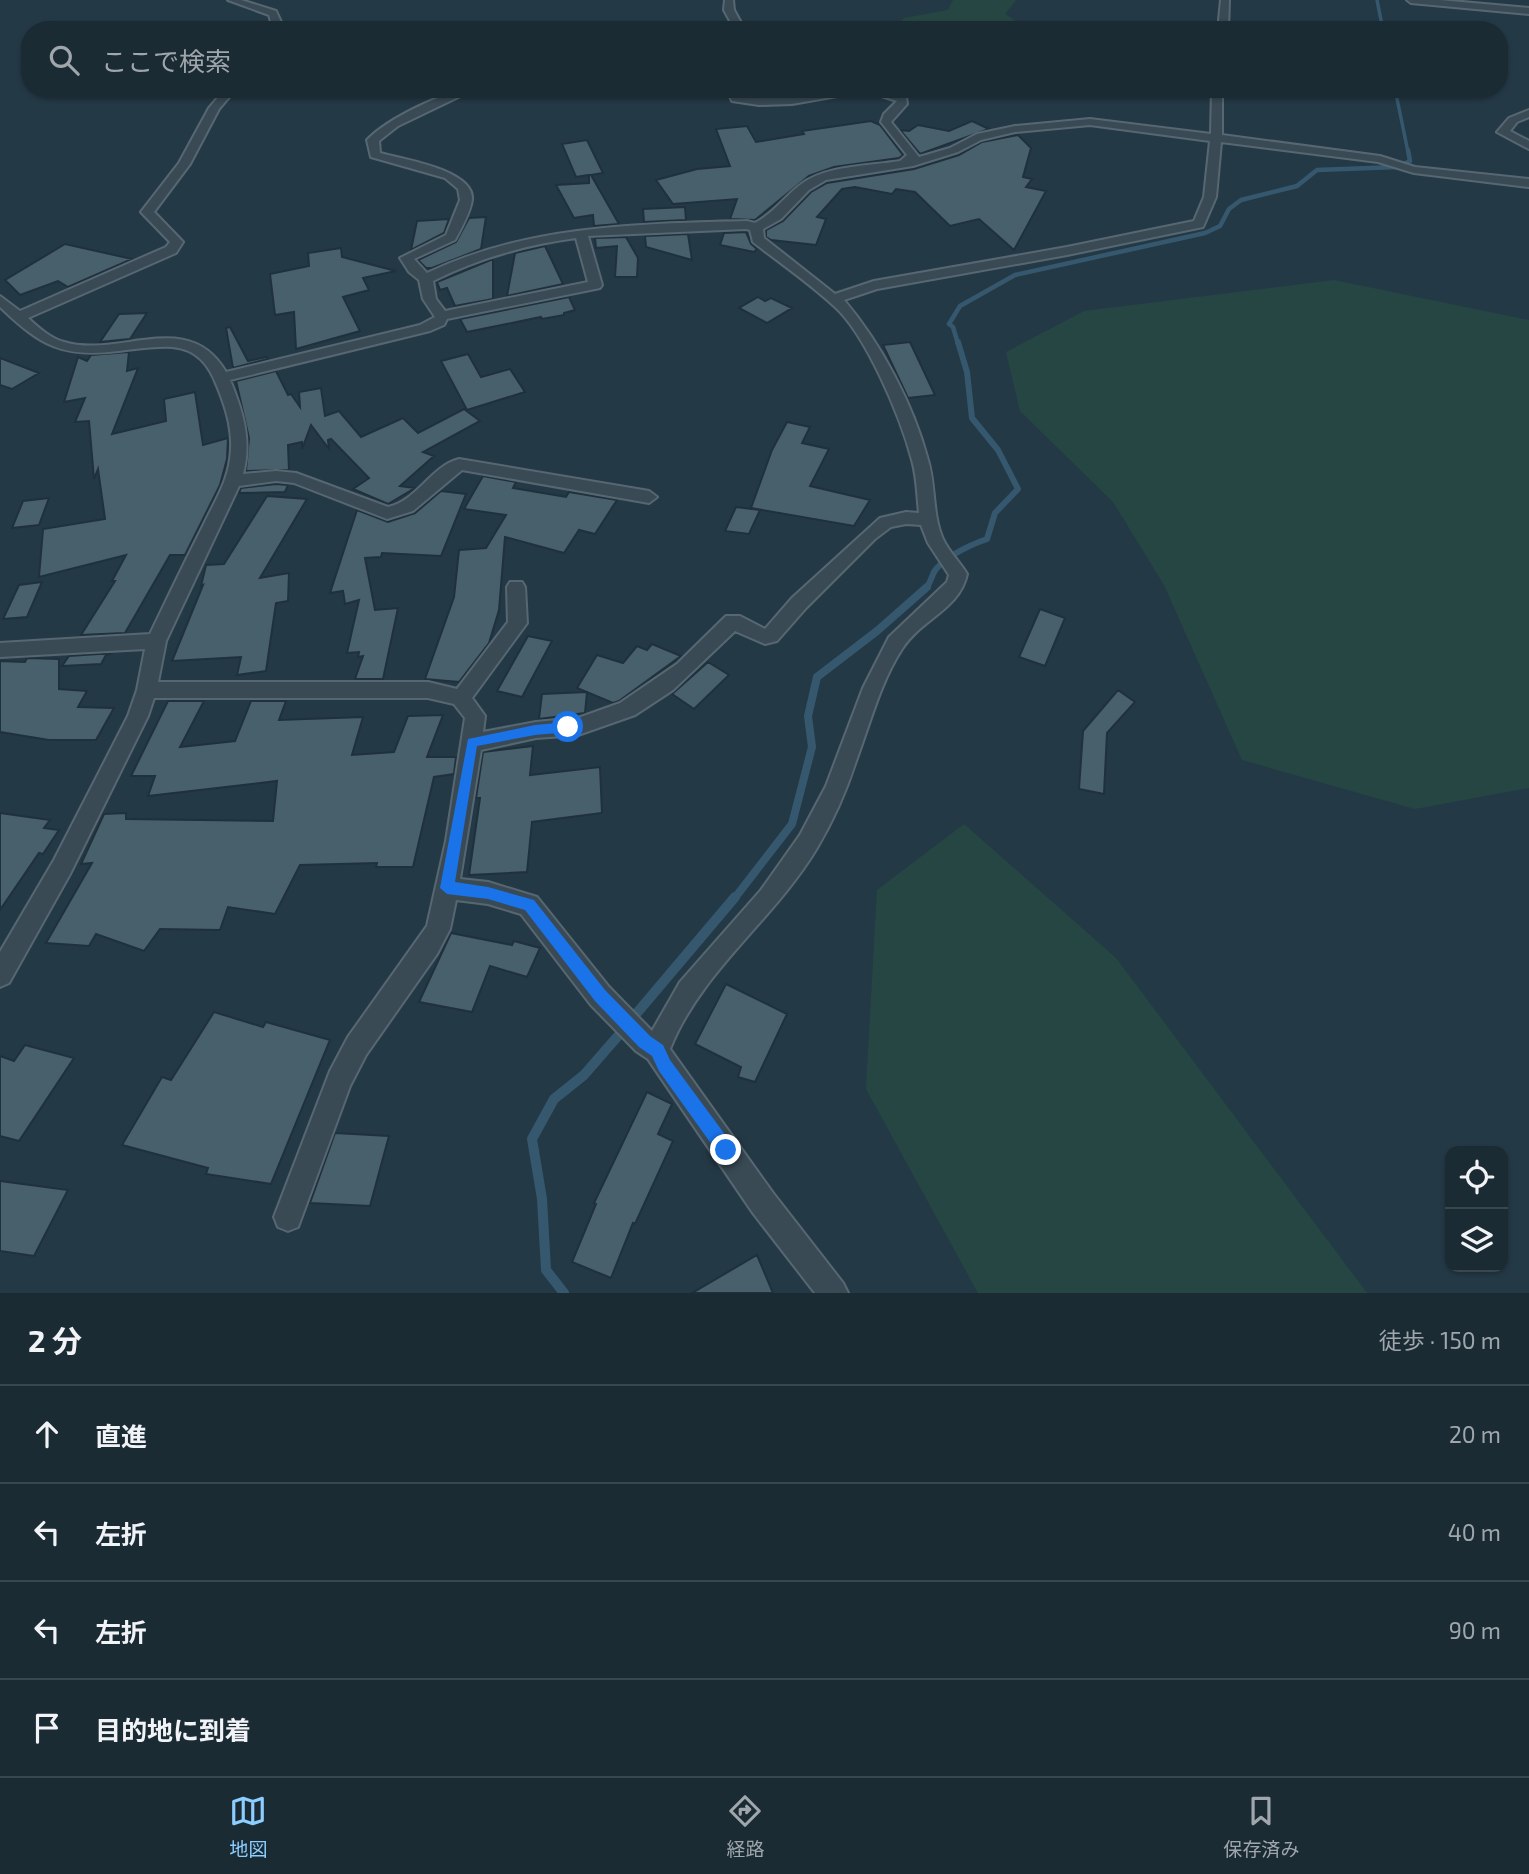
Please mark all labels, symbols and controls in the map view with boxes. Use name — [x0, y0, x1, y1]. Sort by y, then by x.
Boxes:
search box — [21, 21, 1508, 98]
icon: search — [45, 41, 83, 79]
text: ここで検索 — [101, 45, 231, 76]
route start — [552, 711, 583, 742]
route end — [710, 1134, 741, 1165]
map controls — [1445, 1146, 1508, 1272]
button: locate — [1445, 1146, 1508, 1209]
button: layers — [1445, 1209, 1508, 1272]
text: 2 分 — [28, 1322, 82, 1358]
text: 徒歩 · 150 m — [1379, 1326, 1501, 1354]
icon: ahead — [28, 1415, 66, 1453]
text: 直進 — [95, 1420, 147, 1451]
text: 20 m — [1449, 1420, 1501, 1448]
icon: left — [28, 1513, 66, 1551]
text: 左折 — [95, 1518, 147, 1549]
text: 40 m — [1448, 1518, 1501, 1546]
icon: left — [28, 1611, 66, 1649]
text: 左折 — [95, 1616, 147, 1647]
text: 90 m — [1449, 1616, 1501, 1644]
icon: arrive — [28, 1709, 66, 1747]
text: 目的地に到着 — [95, 1714, 251, 1745]
tab: 地図 — [229, 1792, 268, 1861]
tab: 経路 — [726, 1792, 765, 1861]
tab: 保存済み — [1223, 1792, 1300, 1861]

